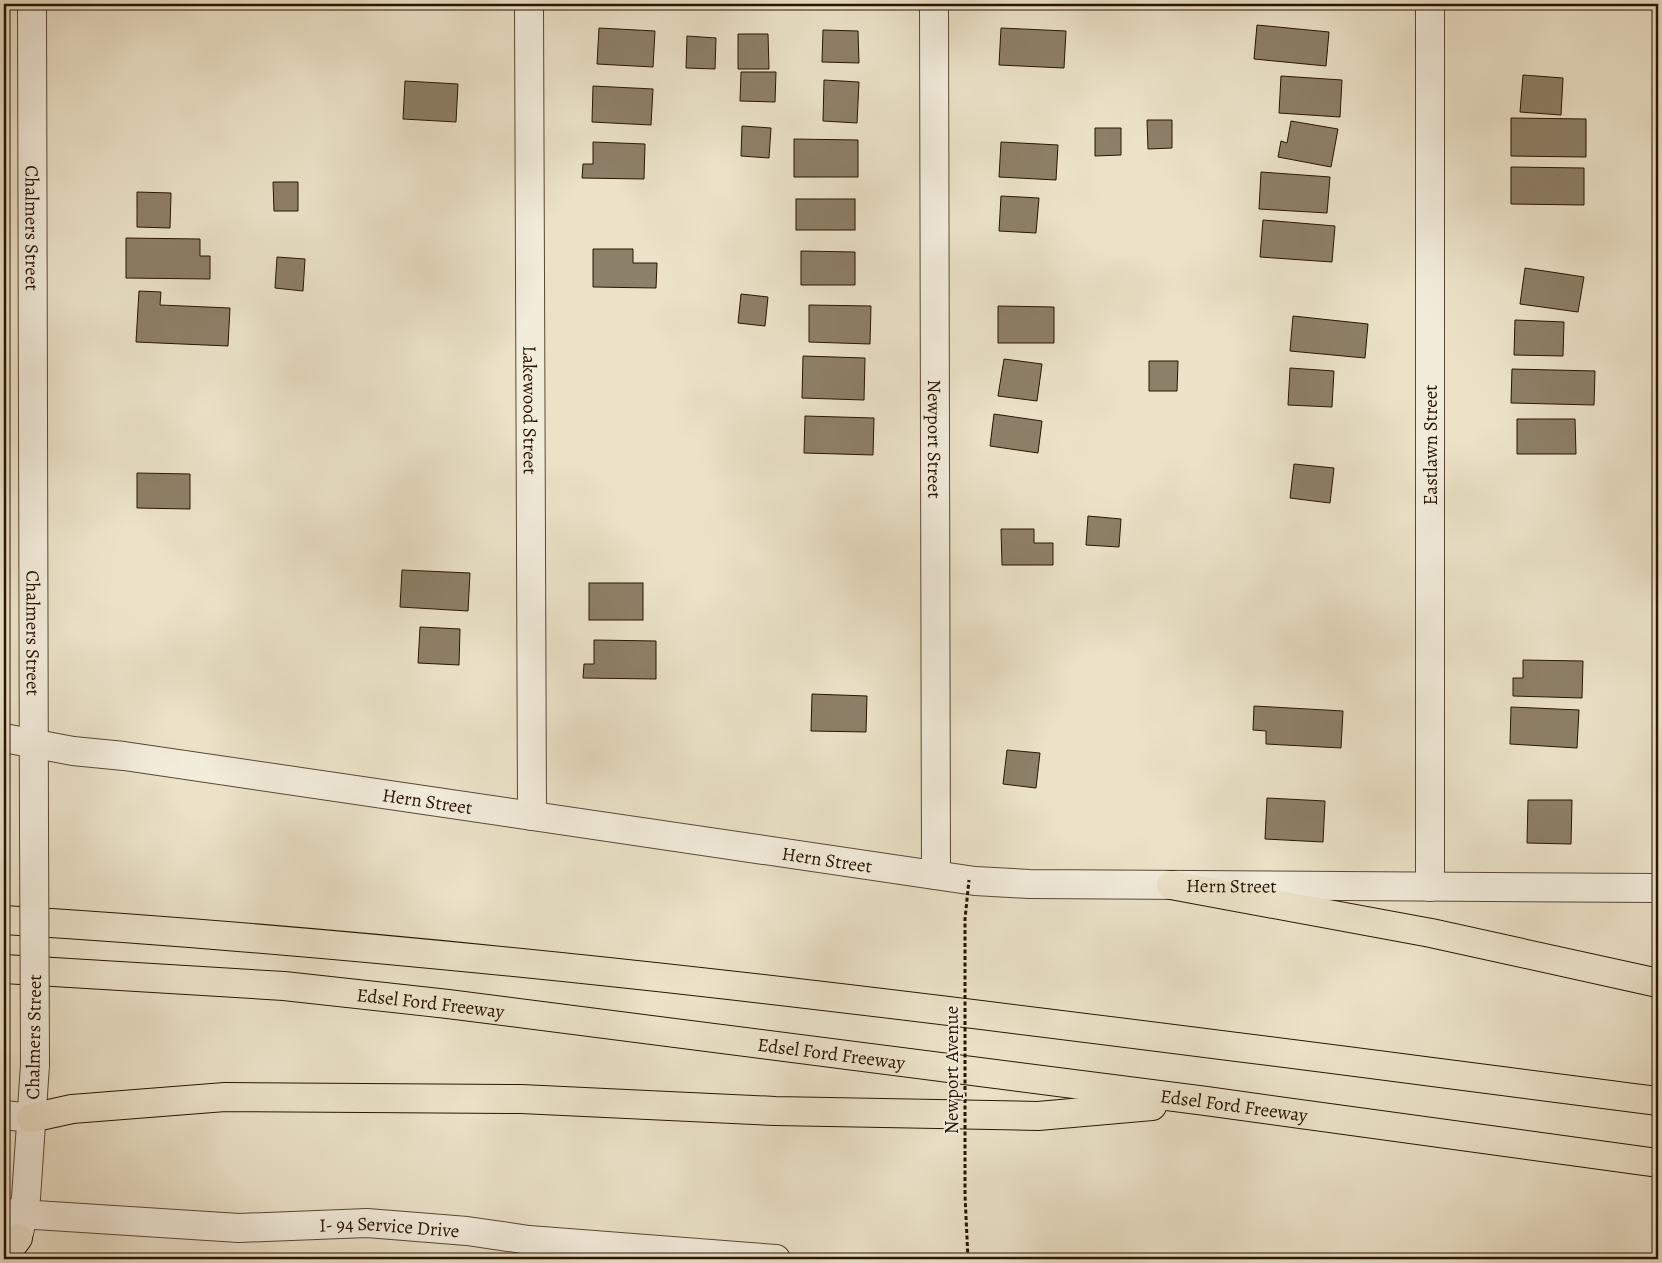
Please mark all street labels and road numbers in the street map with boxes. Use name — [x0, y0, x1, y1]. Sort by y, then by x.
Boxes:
street label: Chalmers Street — [18, 165, 45, 291]
street label: Lakewood Street — [516, 346, 543, 474]
street label: Newport Street — [921, 380, 947, 498]
street label: Eastlawn Street — [1418, 384, 1444, 506]
street label: Chalmers Street — [19, 570, 46, 696]
street label: Hern Street — [380, 782, 474, 821]
street label: Hern Street — [780, 841, 874, 880]
street label: Hern Street — [1186, 873, 1277, 900]
street label: Chalmers Street — [20, 974, 48, 1100]
street label: Edsel Ford Freeway — [355, 982, 506, 1025]
street label: Newport Avenue — [939, 1006, 965, 1134]
street label: Edsel Ford Freeway — [756, 1032, 907, 1076]
street label: Edsel Ford Freeway — [1159, 1083, 1310, 1129]
street label: I- 94 Service Drive — [319, 1211, 460, 1244]

